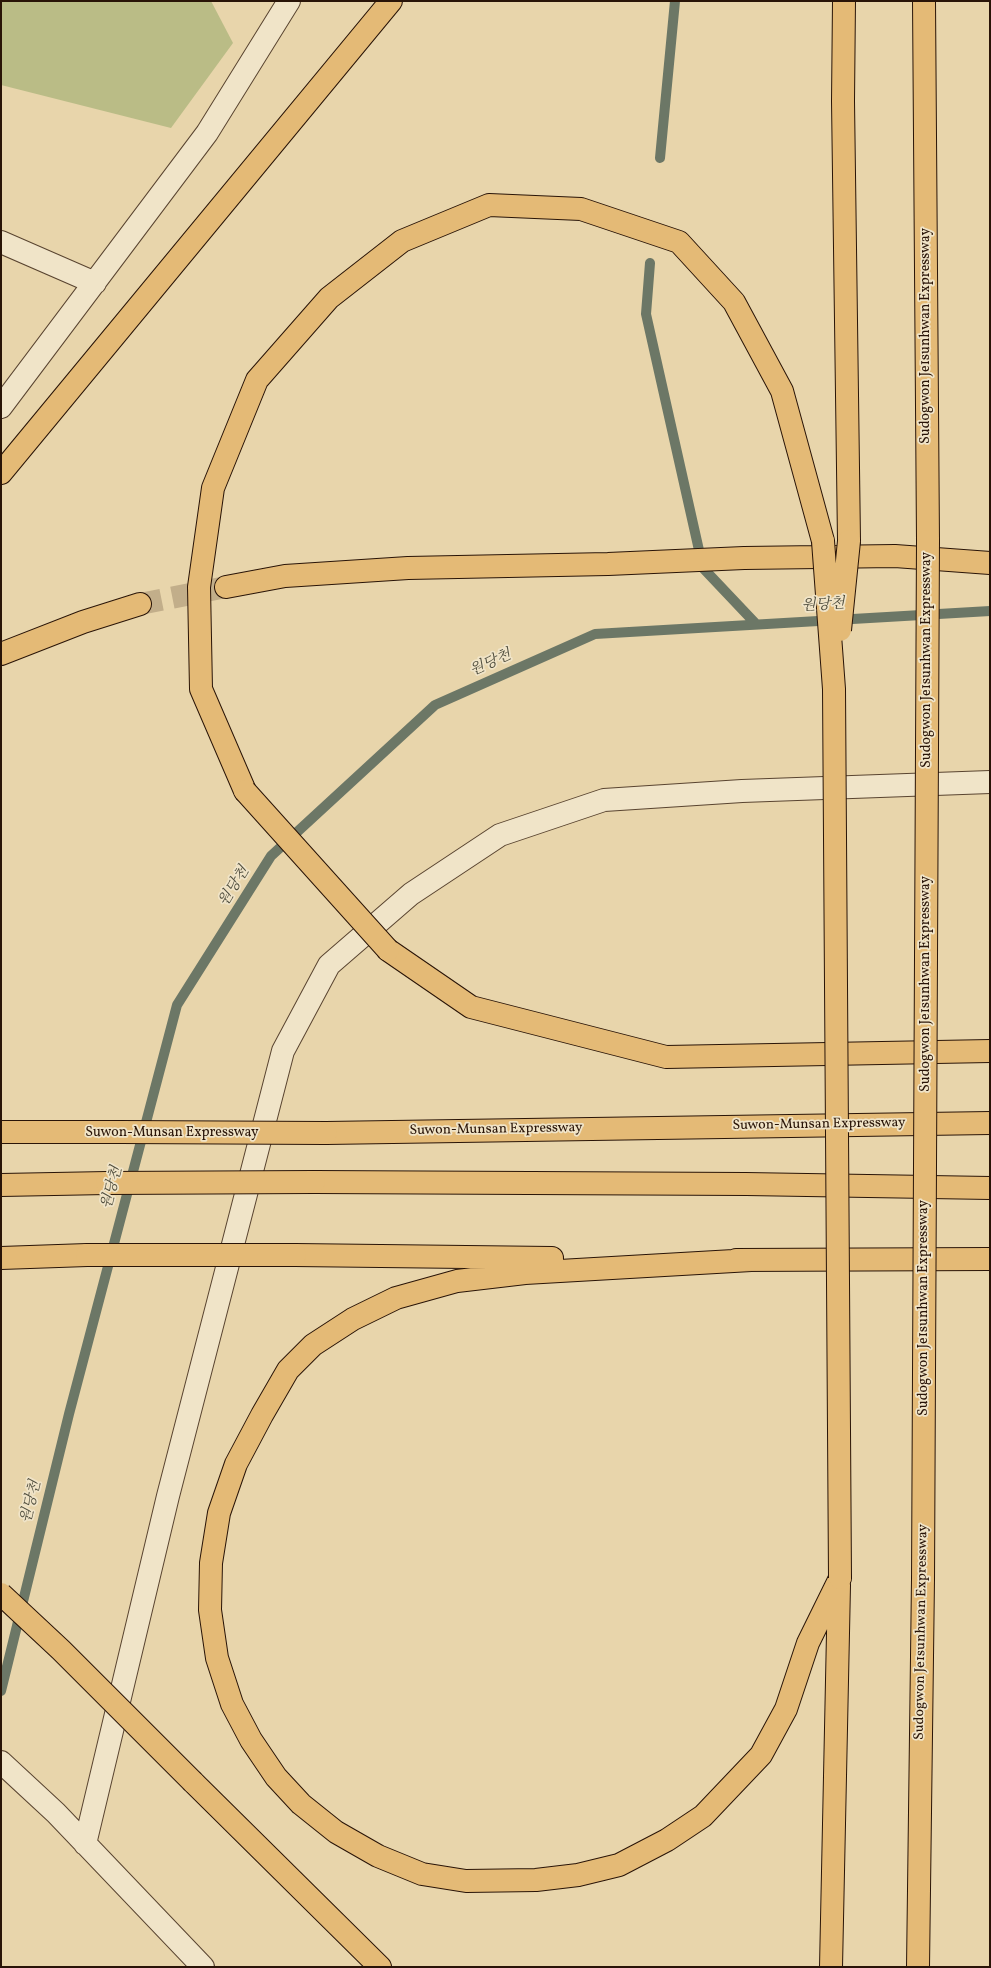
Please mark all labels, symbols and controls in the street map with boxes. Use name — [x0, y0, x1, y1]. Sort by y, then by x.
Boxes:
street label: Sudogwon Je1sunhwan Expressway — [918, 228, 934, 444]
street label: Sudogwon Je1sunhwan Expressway — [919, 552, 935, 768]
water label: 원당천 — [801, 596, 845, 616]
water label: 원당천 — [467, 647, 515, 681]
water label: 원당천 — [216, 864, 254, 910]
street label: Sudogwon Je1sunhwan Expressway — [918, 876, 934, 1092]
street label: Suwon-Munsan Expressway — [732, 1115, 906, 1135]
street label: Suwon-Munsan Expressway — [409, 1120, 583, 1140]
street label: Suwon-Munsan Expressway — [85, 1125, 259, 1141]
water label: 원당천 — [99, 1165, 127, 1211]
street label: Sudogwon Je1sunhwan Expressway — [916, 1200, 932, 1416]
water label: 원당천 — [18, 1479, 46, 1525]
street label: Sudogwon Je1sunhwan Expressway — [912, 1524, 932, 1740]

